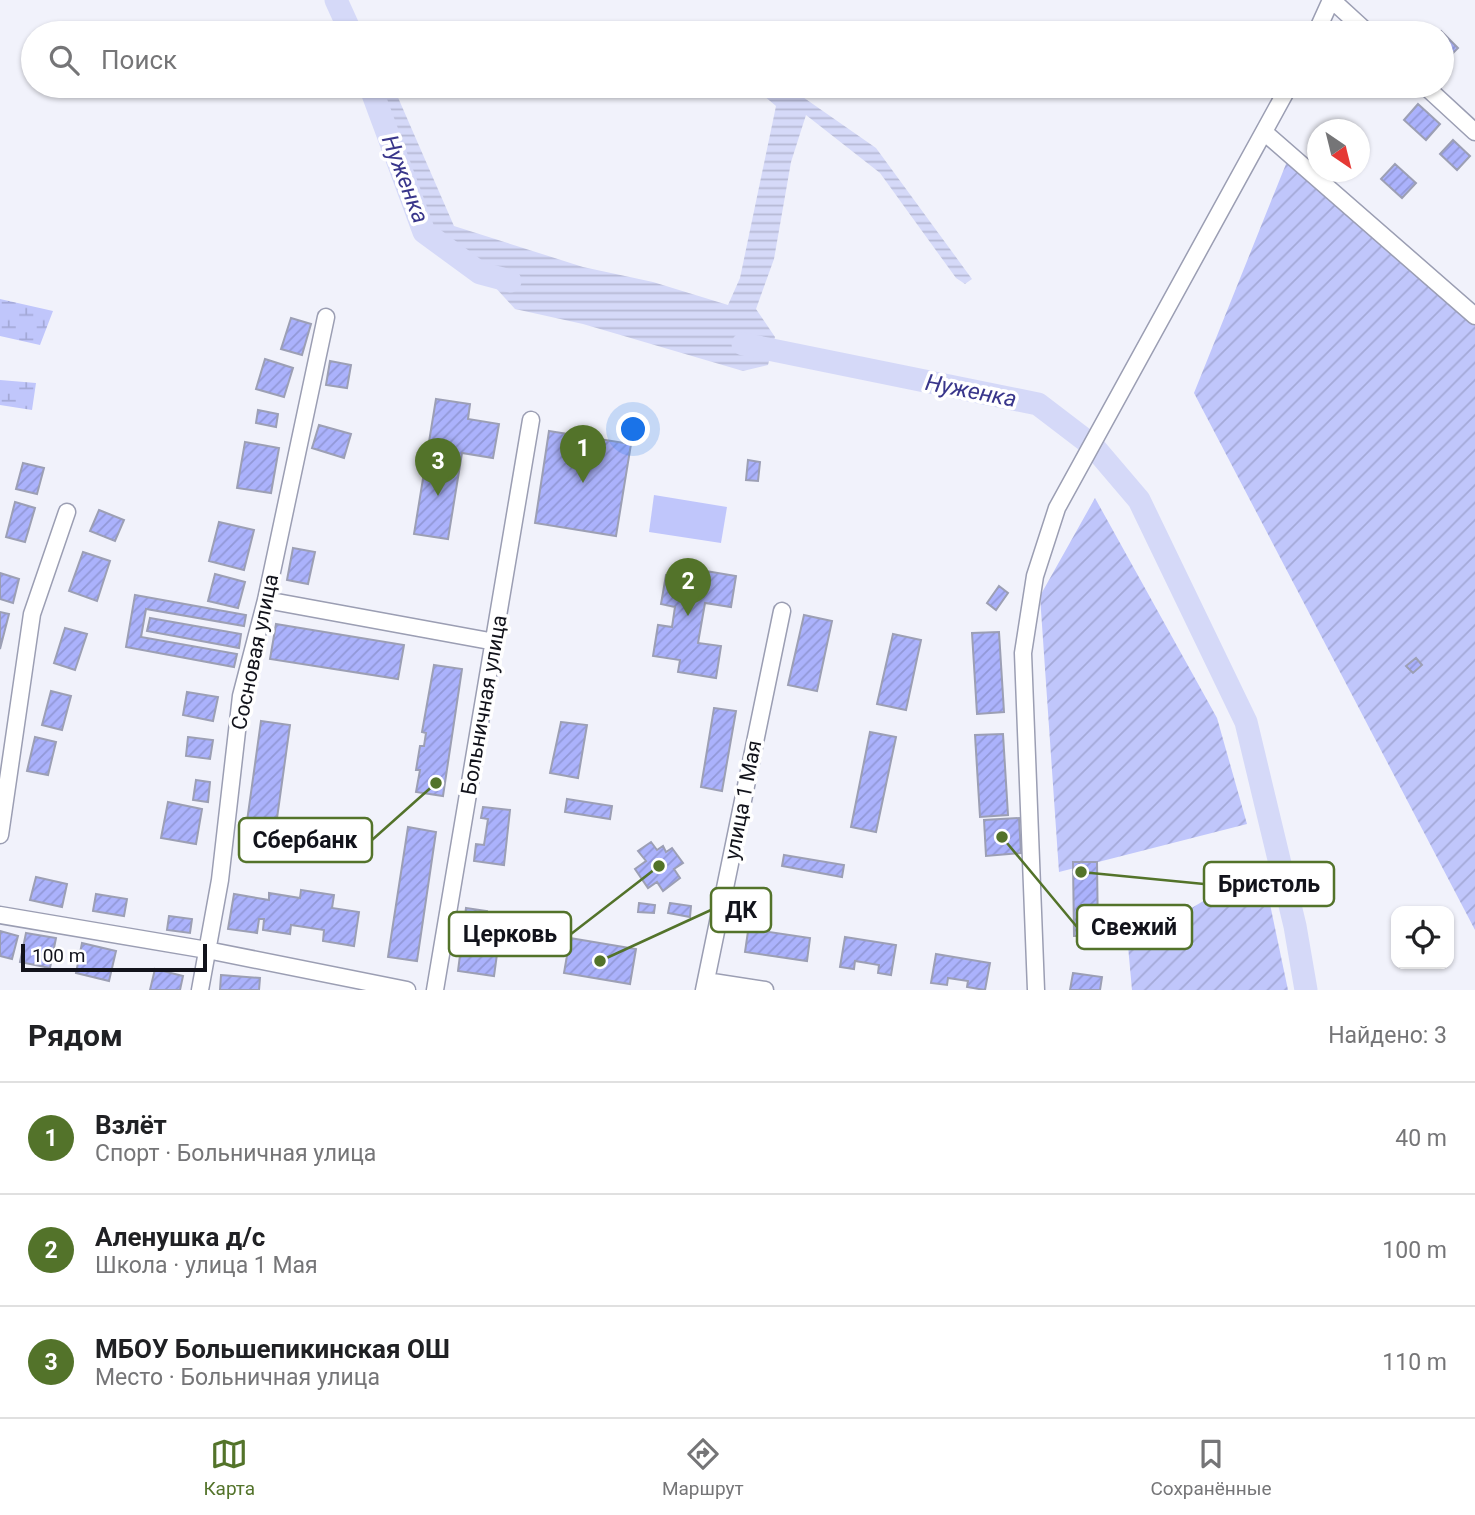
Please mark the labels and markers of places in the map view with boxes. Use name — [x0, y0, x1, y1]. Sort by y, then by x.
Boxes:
pin: 1 — [560, 425, 606, 483]
pin: 3 — [415, 438, 461, 496]
pin: 2 — [665, 558, 711, 616]
callout: Сбербанк — [239, 818, 372, 862]
callout: Бристоль — [1204, 862, 1334, 906]
callout: ДК — [711, 888, 771, 932]
callout: Свежий — [1077, 905, 1192, 949]
callout: Церковь — [449, 912, 571, 956]

